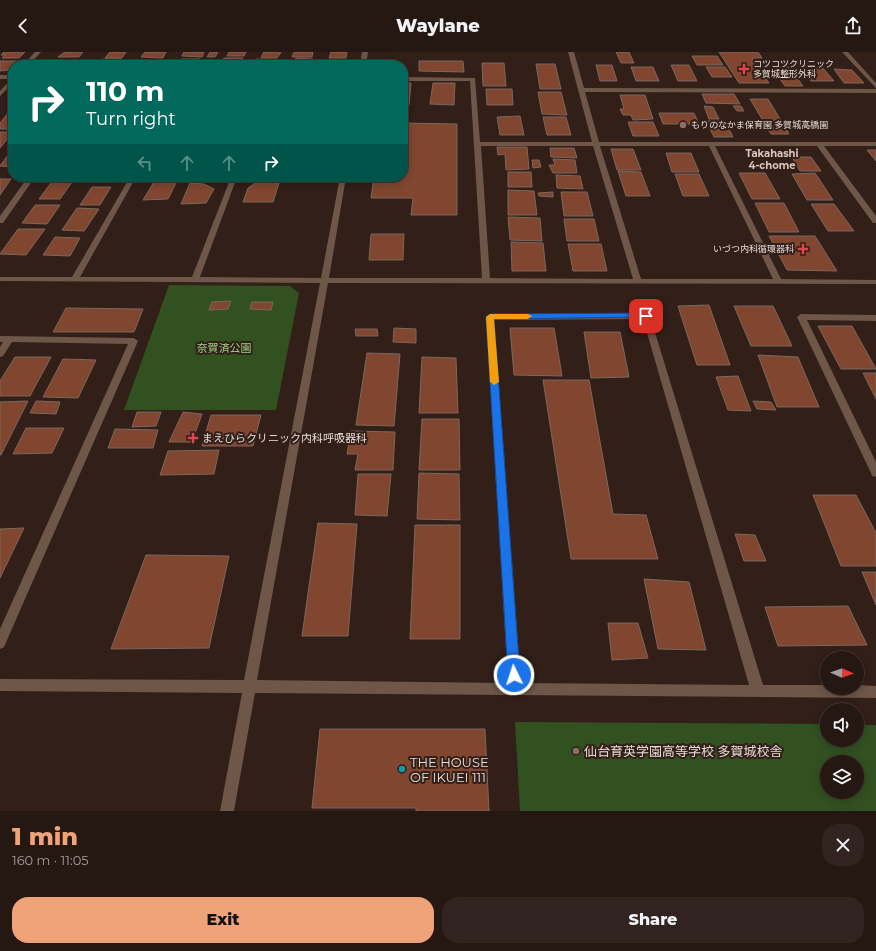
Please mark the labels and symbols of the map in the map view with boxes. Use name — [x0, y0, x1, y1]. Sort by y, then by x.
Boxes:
place label: コツコツクリニック 多賀城整形外科 — [753, 58, 834, 79]
marker: コツコツクリニック 多賀城整形外科 — [738, 63, 750, 75]
place label: もりのなかま保育園 多賀城高橋園 — [691, 119, 828, 130]
marker: もりのなかま保育園 多賀城高橋園 — [678, 120, 688, 130]
district label: Takahashi 4-chome — [745, 147, 799, 172]
place label: いづつ内科循環器科 — [713, 243, 794, 254]
marker: いづつ内科循環器科 — [797, 243, 809, 255]
pin — [629, 299, 663, 333]
park label: 奈賀済公園 — [197, 341, 252, 355]
place label: まえひらクリニック内科呼吸器科 — [202, 431, 367, 445]
marker: まえひらクリニック内科呼吸器科 — [187, 432, 199, 444]
north arrow — [820, 651, 864, 695]
position arrow — [493, 654, 535, 696]
place label: 仙台育英学園高等学校 多賀城校舎 — [584, 743, 782, 759]
marker: 仙台育英学園高等学校 多賀城校舎 — [571, 746, 581, 756]
place label: THE HOUSE OF IKUEI 111 — [410, 754, 489, 785]
marker: THE HOUSE OF IKUEI 111 — [397, 764, 407, 774]

